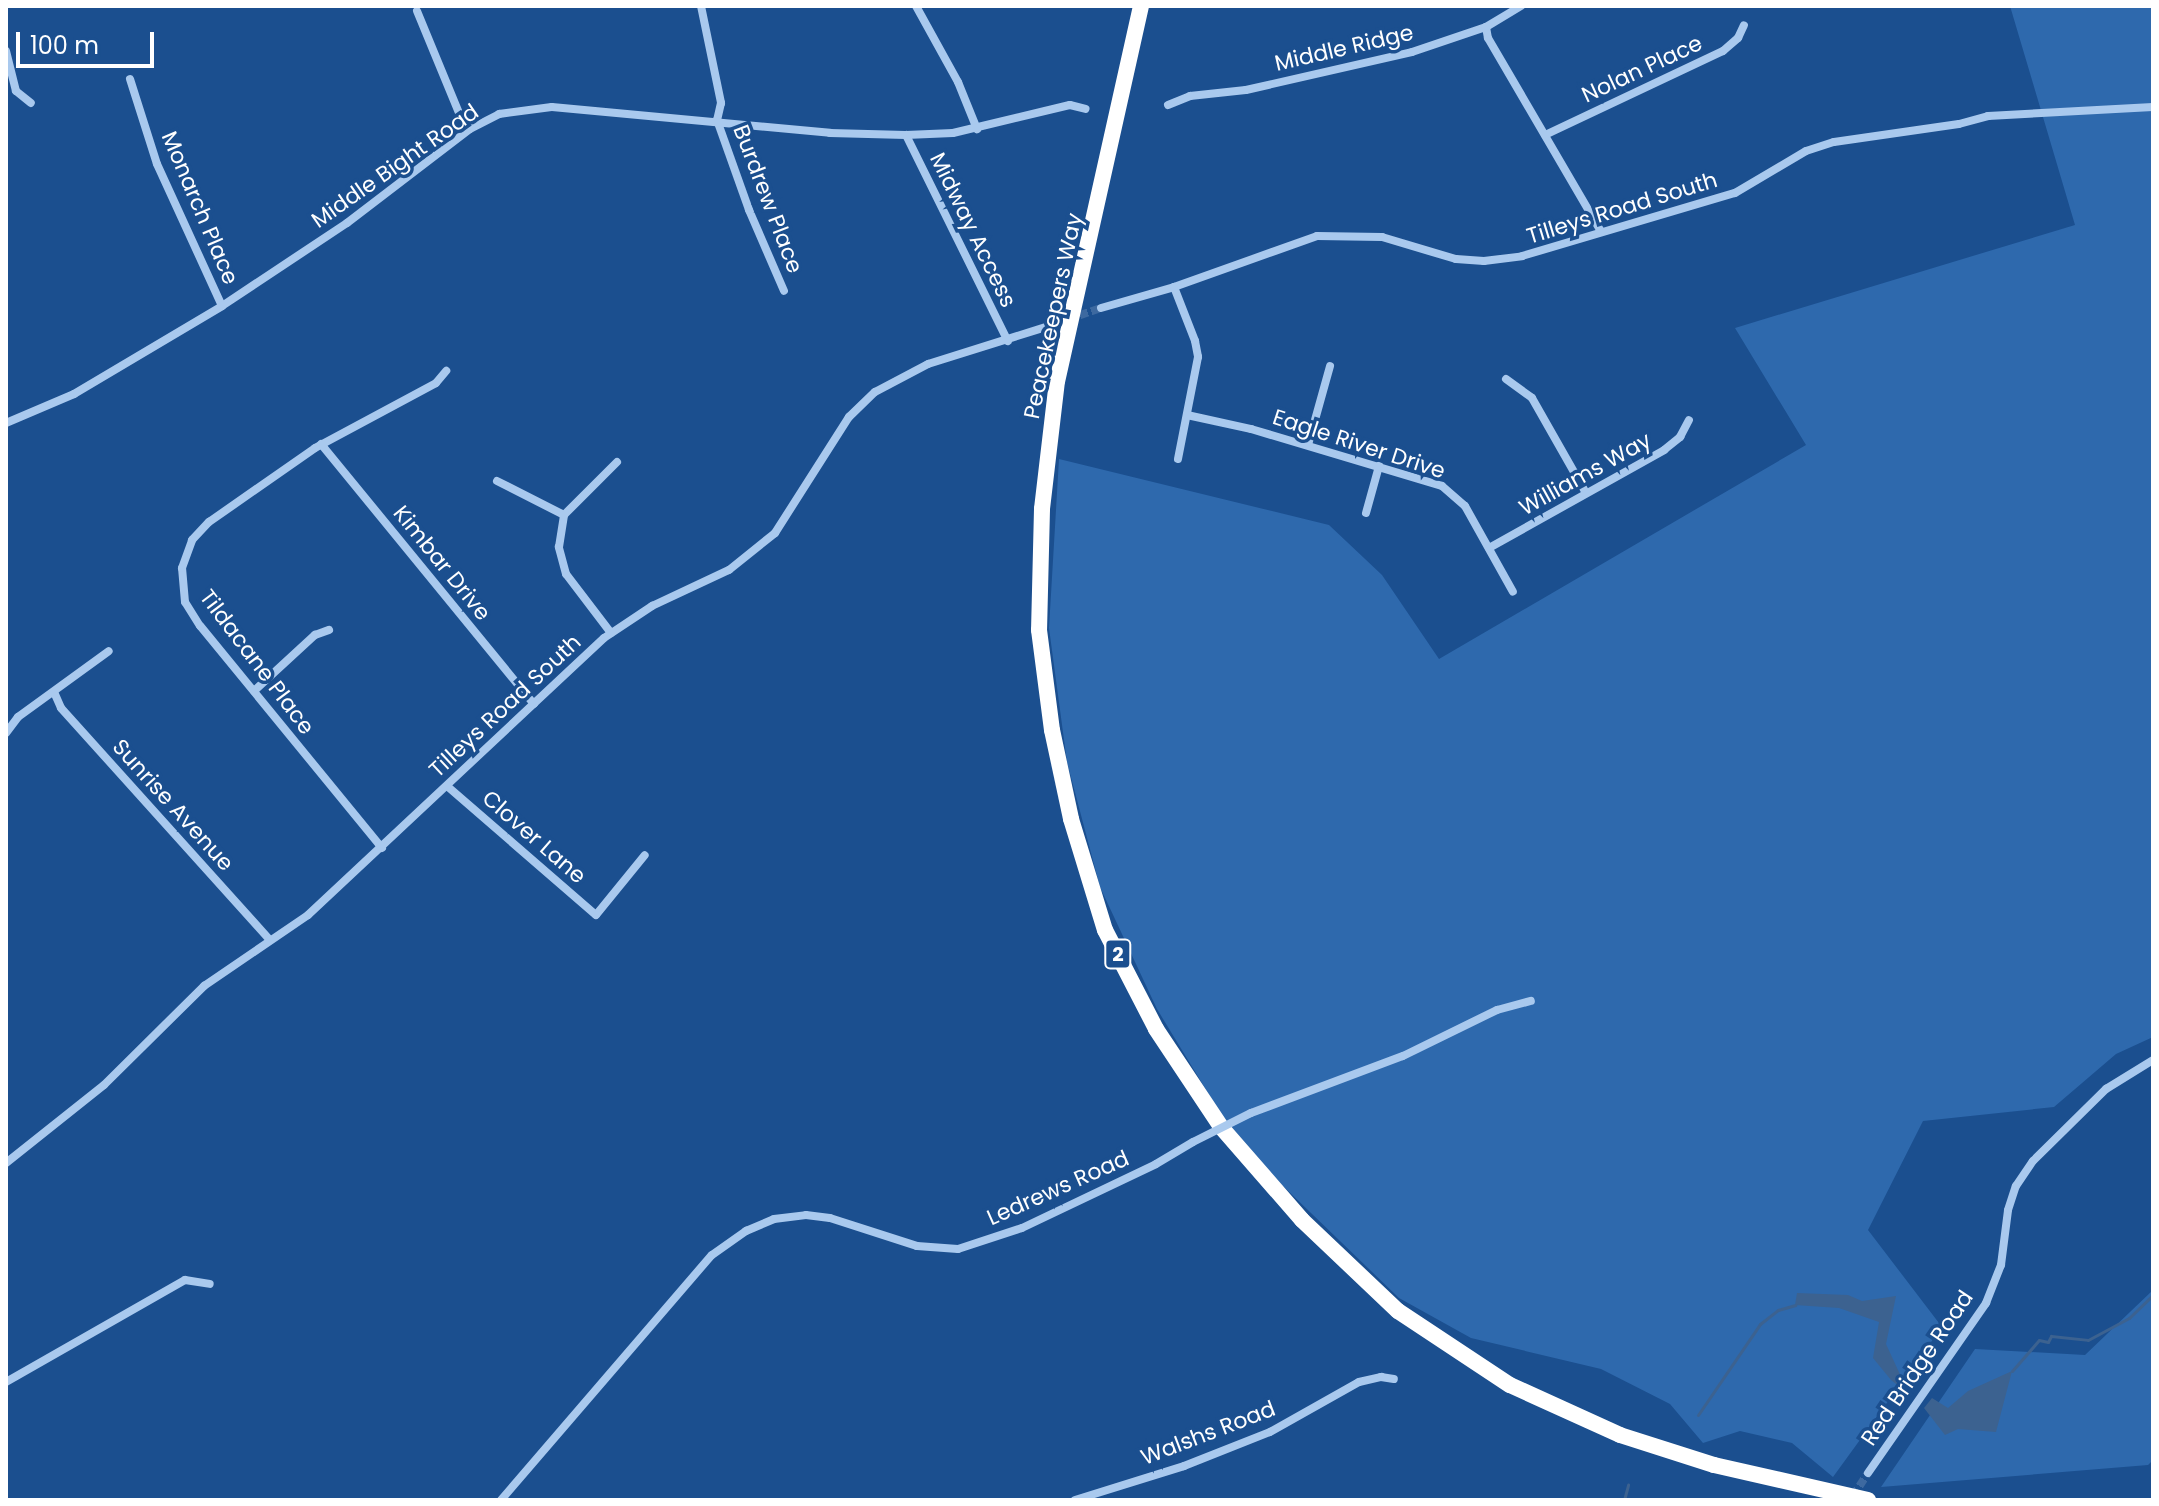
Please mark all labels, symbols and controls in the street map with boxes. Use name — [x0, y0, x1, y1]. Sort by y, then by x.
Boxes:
scale bar — [20, 16, 158, 66]
street label: Middle Ridge — [1272, 19, 1416, 77]
text: 100 m — [30, 29, 99, 62]
street label: Nolan Place — [1578, 30, 1706, 108]
street label: Middle Bight Road — [306, 98, 484, 234]
street label: Burdrew Place — [728, 121, 808, 277]
street label: Monarch Place — [156, 128, 244, 288]
street label: Midway Access — [924, 148, 1022, 312]
street label: Tilleys Road South — [1524, 166, 1720, 250]
street label: Peacekeepers Way — [1018, 211, 1088, 421]
street label: Eagle River Drive — [1269, 404, 1449, 484]
street label: Williams Way — [1514, 427, 1656, 521]
street label: Kimbar Drive — [388, 500, 496, 626]
street label: Tildacane Place — [194, 584, 320, 740]
street label: Tilleys Road South — [424, 629, 586, 783]
street label: Sunrise Avenue — [107, 734, 239, 876]
street label: Clover Lane — [477, 785, 591, 889]
road number: 2 — [1104, 938, 1132, 970]
street label: Ledrews Road — [983, 1145, 1133, 1231]
street label: Red Bridge Road — [1855, 1285, 1979, 1451]
street label: Walshs Road — [1137, 1395, 1279, 1471]

